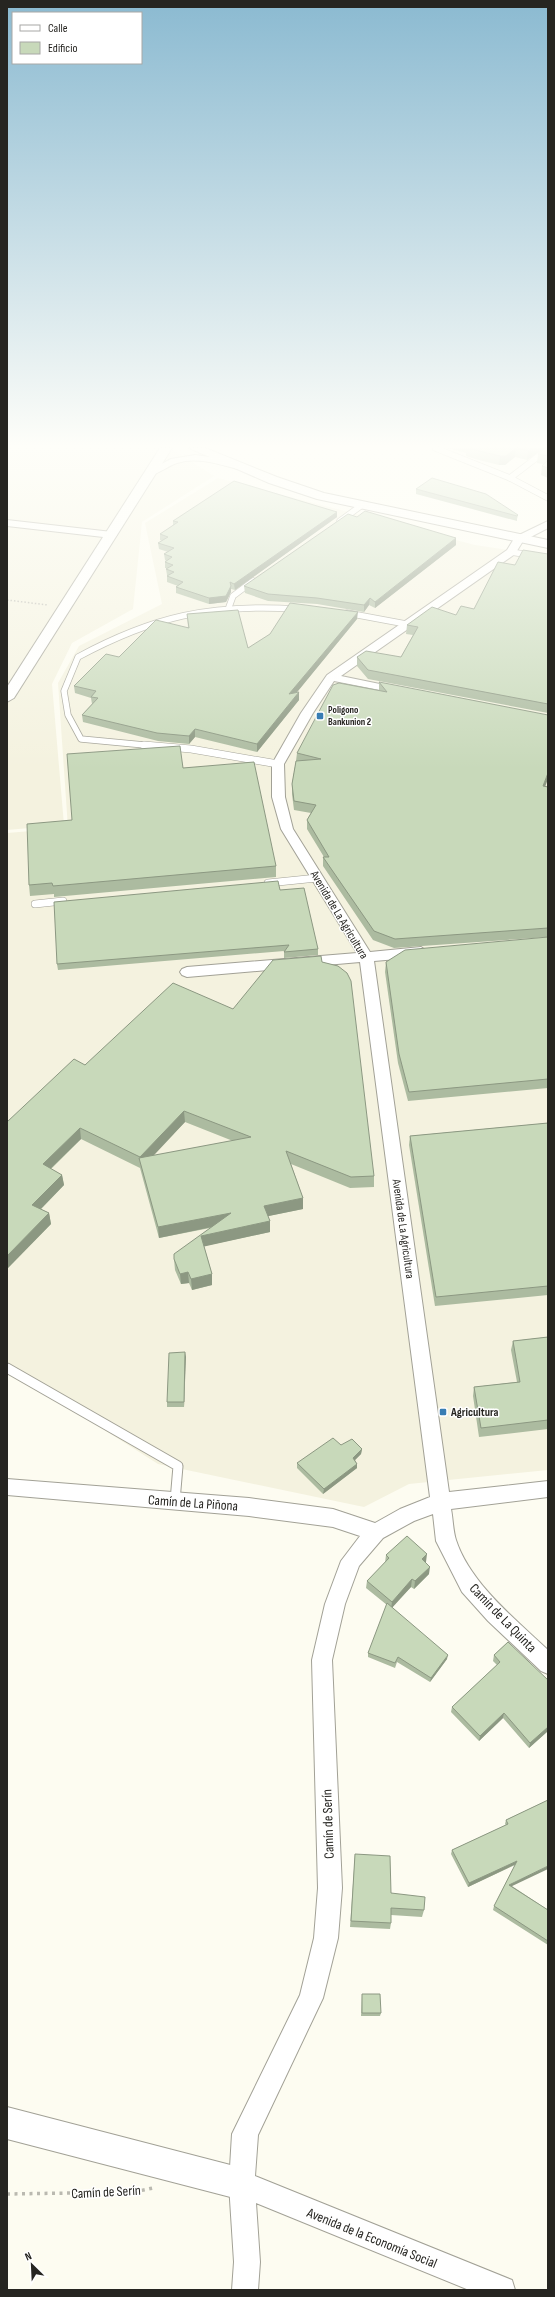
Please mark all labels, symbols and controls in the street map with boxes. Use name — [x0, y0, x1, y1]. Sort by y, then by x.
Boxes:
legend — [12, 12, 142, 64]
text: Calle — [48, 21, 68, 36]
text: Edificio — [48, 41, 77, 56]
place label: Poligono Bankunion 2 — [328, 704, 371, 728]
marker: Poligono Bankunion 2 — [315, 711, 325, 721]
street label: Avenida de La Agricultura — [306, 867, 371, 962]
street label: Avenida de La Agricultura — [388, 1177, 417, 1280]
place label: Agricultura — [450, 1405, 499, 1420]
marker: Agricultura — [438, 1407, 448, 1417]
street label: Camín de La Piñona — [148, 1491, 238, 1515]
street label: Camín de La Quinta — [466, 1580, 540, 1656]
street label: Camín de Serín — [318, 1789, 338, 1859]
street label: Camín de Serín — [71, 2182, 141, 2202]
street label: Avenida de la Economía Social — [304, 2204, 440, 2272]
north arrow — [12, 2245, 52, 2285]
text: N — [23, 2249, 34, 2263]

